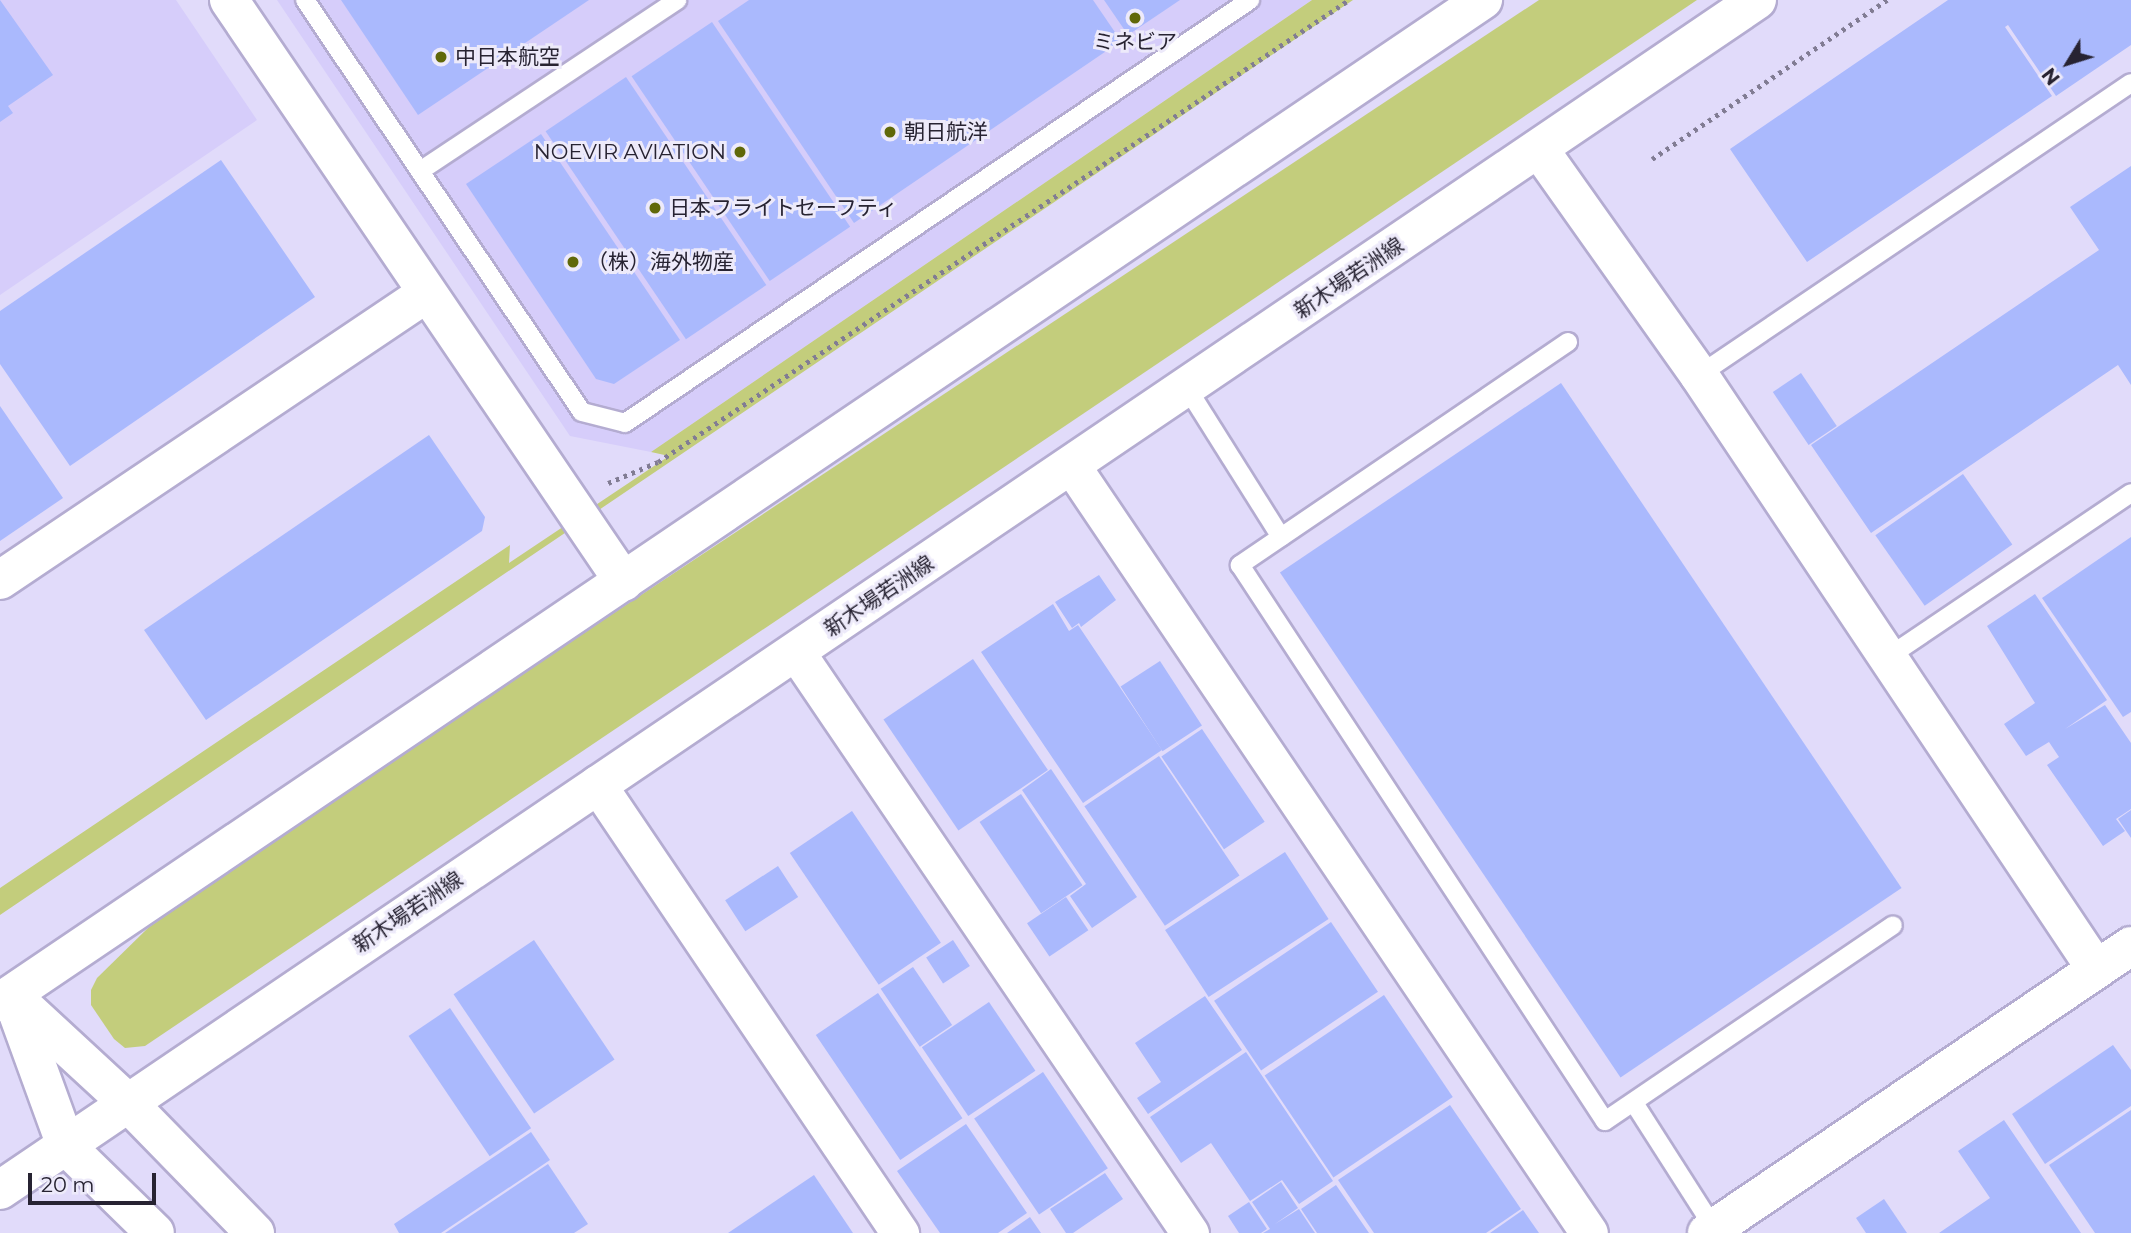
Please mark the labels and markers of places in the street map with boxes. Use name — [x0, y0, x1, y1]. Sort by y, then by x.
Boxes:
marker: ミネビア — [1127, 10, 1143, 26]
place label: ミネビア — [1093, 29, 1177, 55]
place label: 中日本航空 — [455, 44, 560, 70]
marker: 中日本航空 — [433, 49, 449, 65]
place label: 朝日航洋 — [904, 119, 988, 145]
marker: 朝日航洋 — [882, 124, 898, 140]
place label: NOEVIR AVIATION — [534, 139, 726, 165]
marker: NOEVIR AVIATION — [732, 144, 748, 160]
place label: 日本フライトセーフティ — [669, 195, 900, 221]
marker: 日本フライトセーフティ — [647, 200, 663, 216]
place label: （株）海外物産 — [587, 249, 734, 275]
marker: （株）海外物産 — [565, 254, 581, 270]

